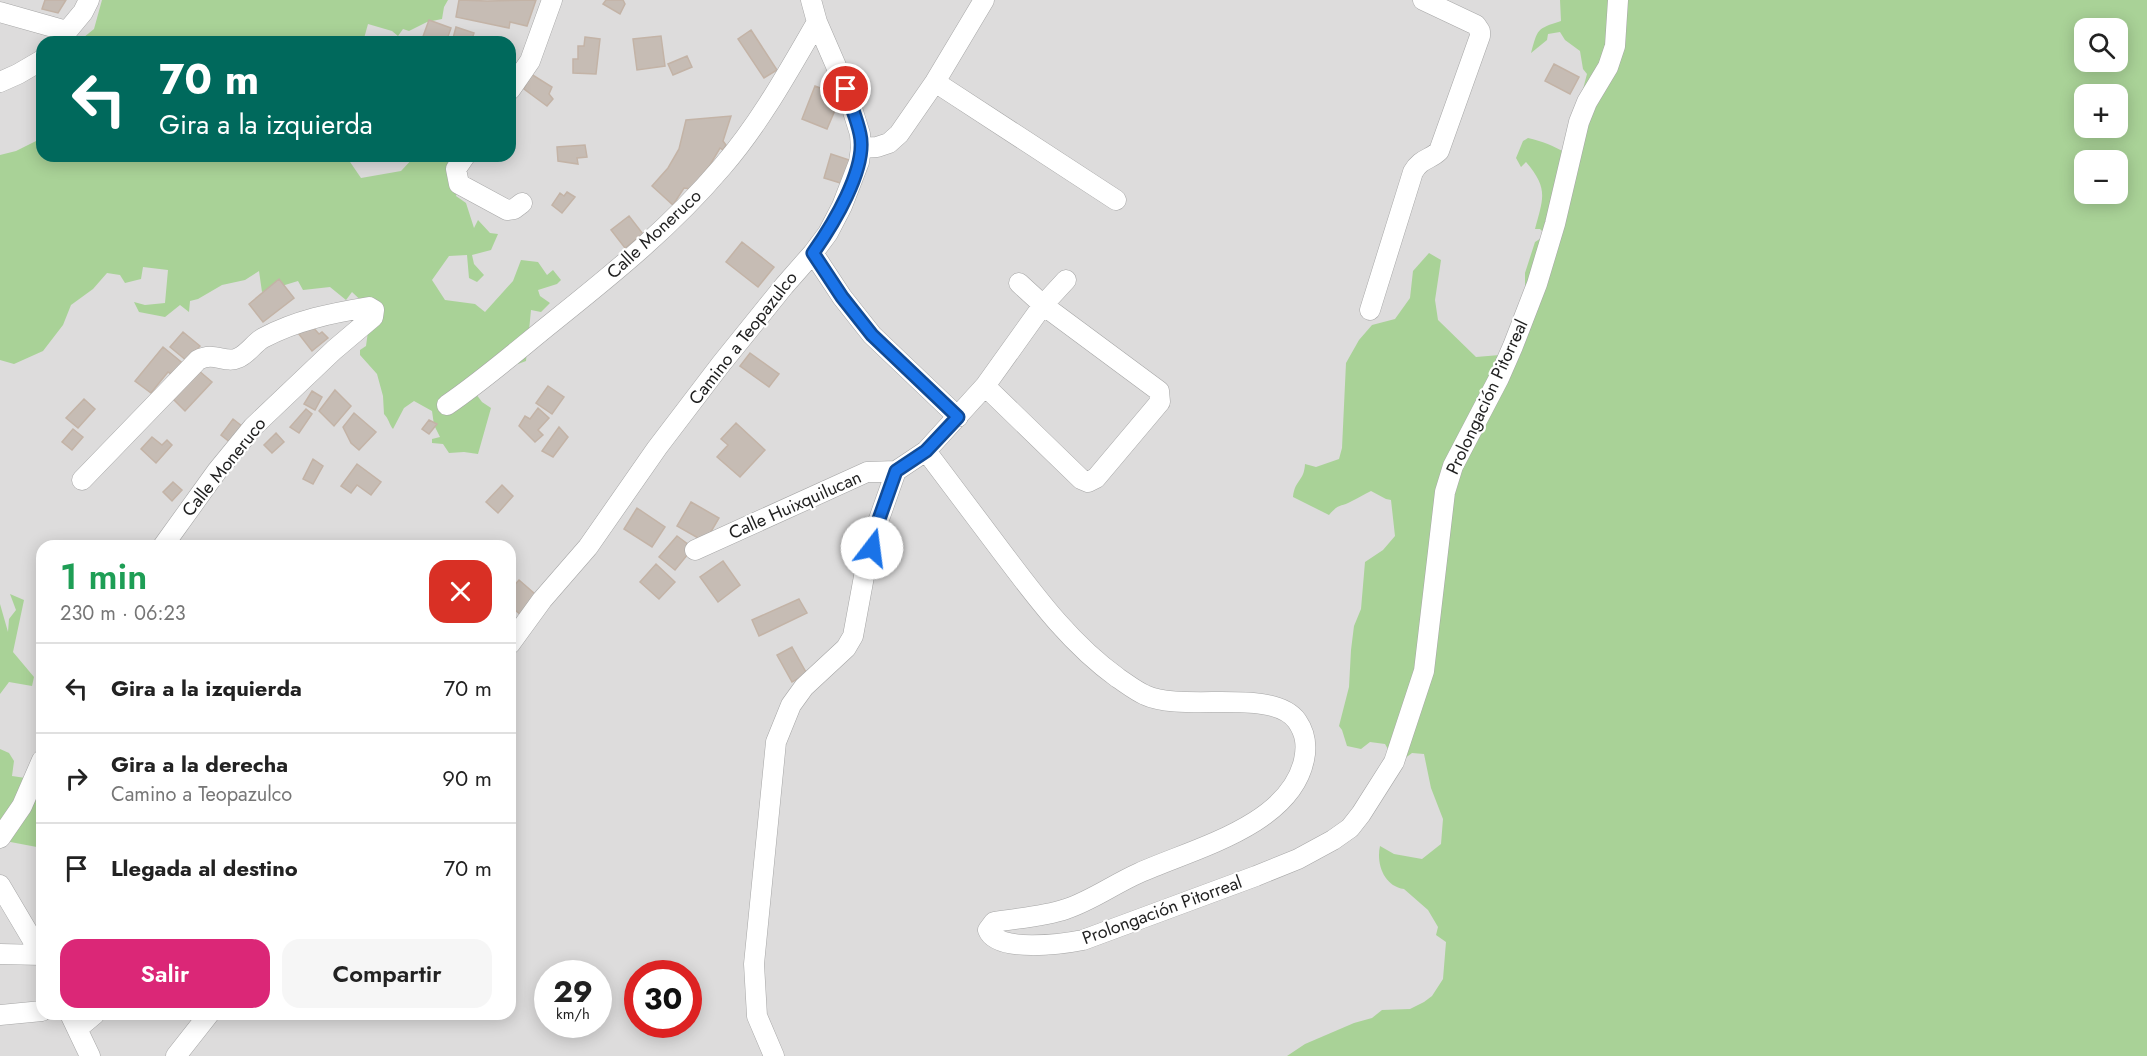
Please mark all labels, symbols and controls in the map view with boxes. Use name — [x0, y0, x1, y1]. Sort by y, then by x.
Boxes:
map controls — [2074, 18, 2128, 204]
button: search — [2074, 18, 2128, 72]
text: 70 m — [159, 49, 259, 110]
icon: left — [60, 60, 138, 138]
pin — [820, 63, 871, 114]
icon: arrive — [829, 72, 862, 105]
button: + — [2074, 84, 2128, 138]
text: Gira a la izquierda — [159, 105, 373, 144]
button: − — [2074, 150, 2128, 204]
street label: Calle Moneruco — [601, 183, 707, 285]
street label: Camino a Teopazulco — [683, 266, 804, 410]
street label: Prolongación Pitorreal — [1440, 315, 1534, 479]
street label: Calle Moneruco — [176, 412, 272, 522]
street label: Calle Huixquilucan — [724, 464, 866, 546]
position arrow — [840, 516, 904, 580]
text: 1 min — [60, 550, 147, 602]
button: close — [429, 560, 492, 623]
text: 230 m · 06:23 — [60, 599, 186, 628]
icon: left — [60, 672, 93, 705]
text: Gira a la izquierda — [111, 672, 302, 704]
text: 70 m — [443, 672, 492, 704]
text: Gira a la derecha — [111, 748, 288, 780]
icon: right — [60, 762, 93, 795]
text: 90 m — [442, 762, 492, 794]
text: Camino a Teopazulco — [111, 780, 292, 809]
icon: arrive — [60, 852, 93, 885]
text: Llegada al destino — [111, 852, 298, 884]
text: 70 m — [443, 852, 492, 884]
street label: Prolongación Pitorreal — [1078, 869, 1246, 951]
button: Salir — [60, 939, 270, 1008]
button: Compartir — [282, 939, 492, 1008]
speed limit sign: 30 — [624, 960, 702, 1038]
text: 29 — [553, 970, 593, 1013]
text: km/h — [556, 1003, 590, 1025]

